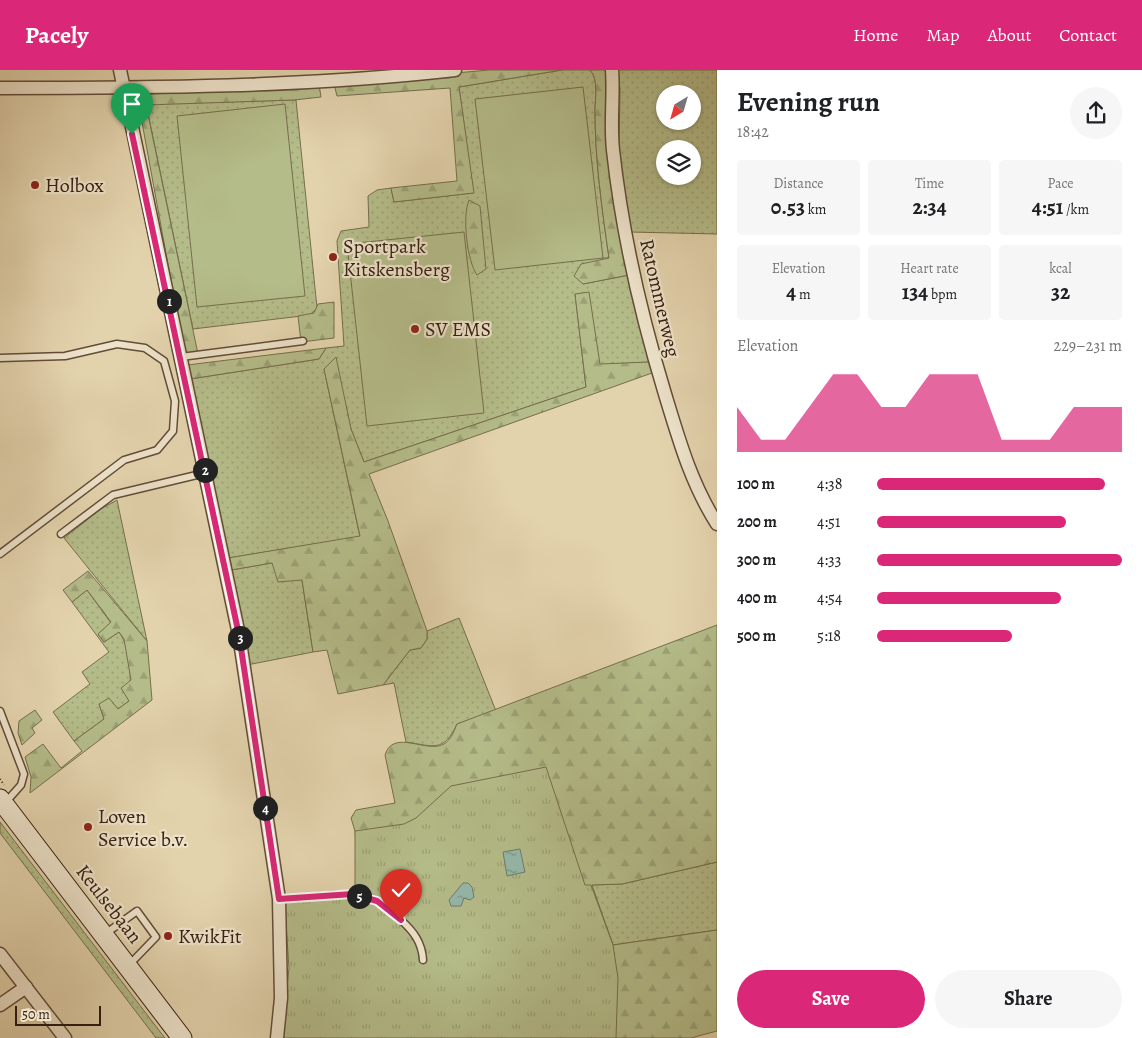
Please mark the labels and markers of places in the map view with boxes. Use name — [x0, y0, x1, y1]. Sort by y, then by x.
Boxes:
pin — [111, 83, 153, 134]
place label: Holbox — [45, 172, 104, 199]
marker: Holbox — [29, 179, 41, 191]
place label: Sportpark Kitskensberg — [343, 233, 450, 283]
marker: Sportpark Kitskensberg — [327, 251, 339, 263]
pin: 1 — [156, 288, 182, 314]
place label: SV EMS — [425, 316, 491, 343]
marker: SV EMS — [409, 323, 421, 335]
pin: 2 — [192, 458, 218, 482]
pin: 3 — [228, 626, 252, 650]
pin: 4 — [252, 796, 278, 820]
place label: Loven Service b.v. — [98, 803, 188, 853]
marker: Loven Service b.v. — [82, 821, 94, 833]
pin — [380, 869, 422, 920]
pin: 5 — [346, 884, 372, 908]
place label: KwikFit — [178, 923, 242, 950]
marker: KwikFit — [162, 930, 174, 942]

